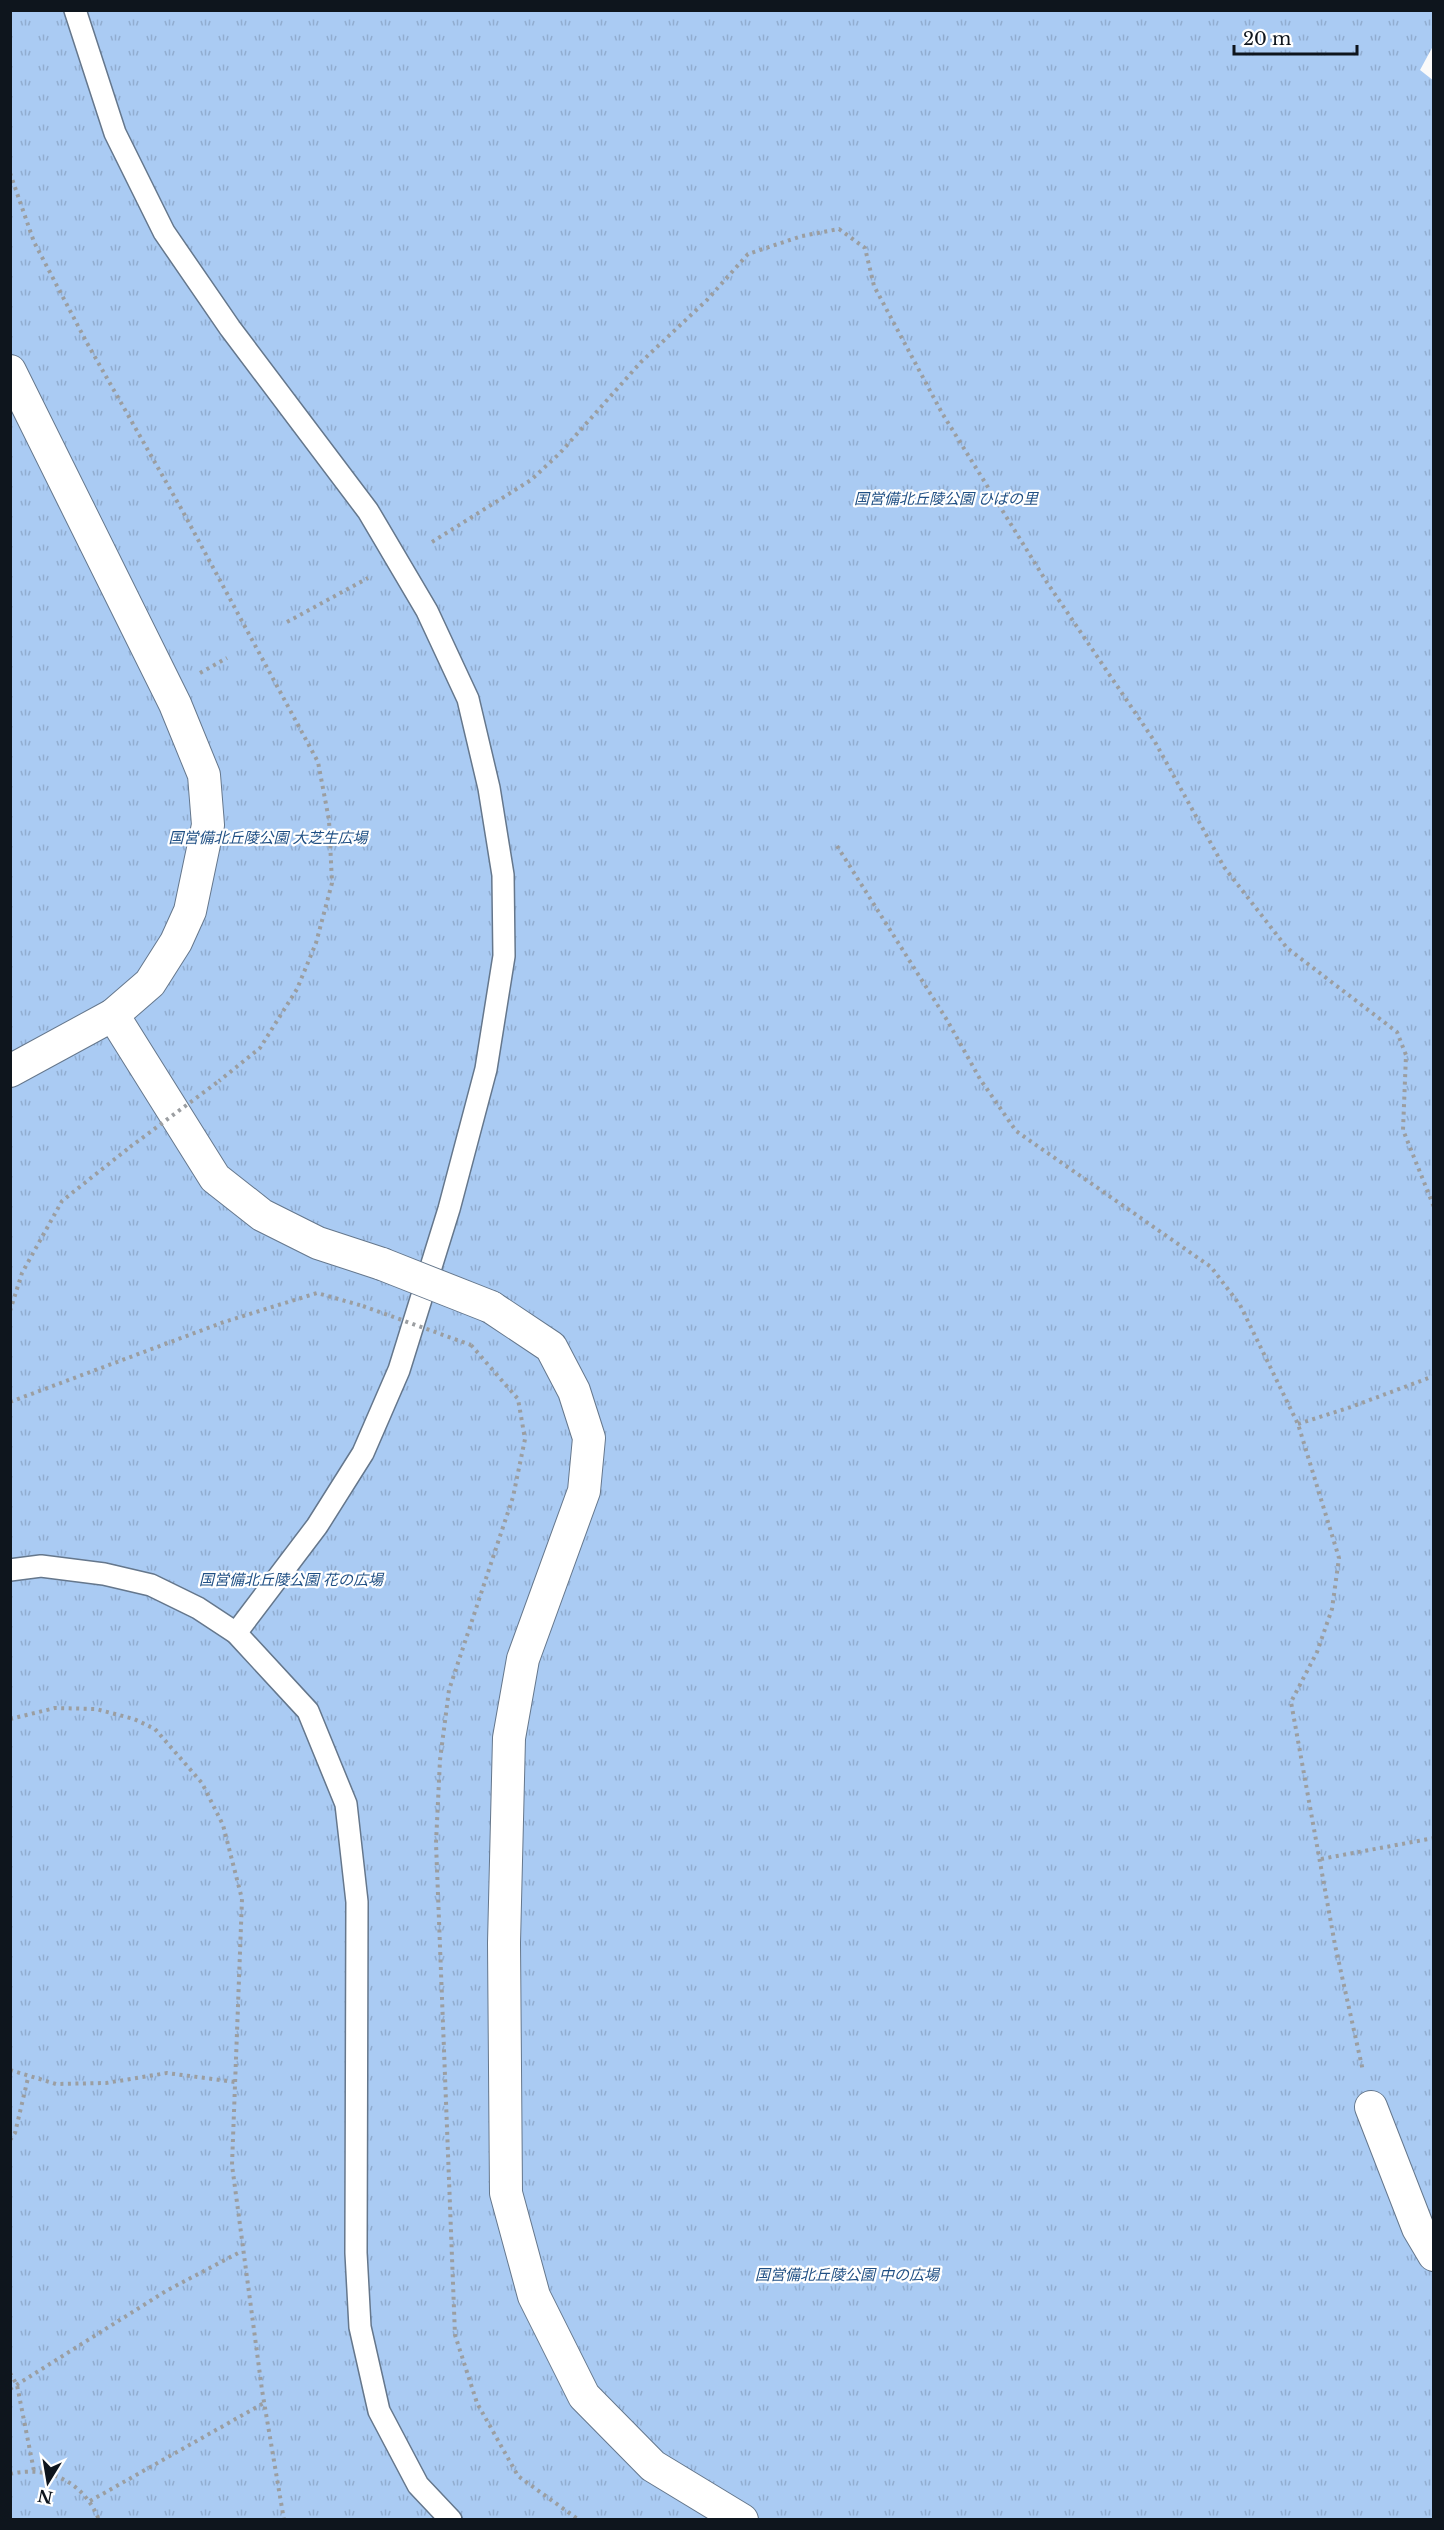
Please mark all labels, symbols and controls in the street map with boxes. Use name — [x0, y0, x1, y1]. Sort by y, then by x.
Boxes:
scale bar — [1234, 18, 1357, 56]
text: 20 m — [1243, 28, 1291, 50]
park label: 国営備北丘陵公園 ひばの里 — [854, 489, 1039, 508]
park label: 国営備北丘陵公園 大芝生広場 — [168, 828, 370, 847]
park label: 国営備北丘陵公園 花の広場 — [199, 1570, 385, 1589]
park label: 国営備北丘陵公園 中の広場 — [755, 2265, 941, 2284]
north arrow — [18, 2452, 78, 2512]
text: N — [36, 2485, 54, 2508]

